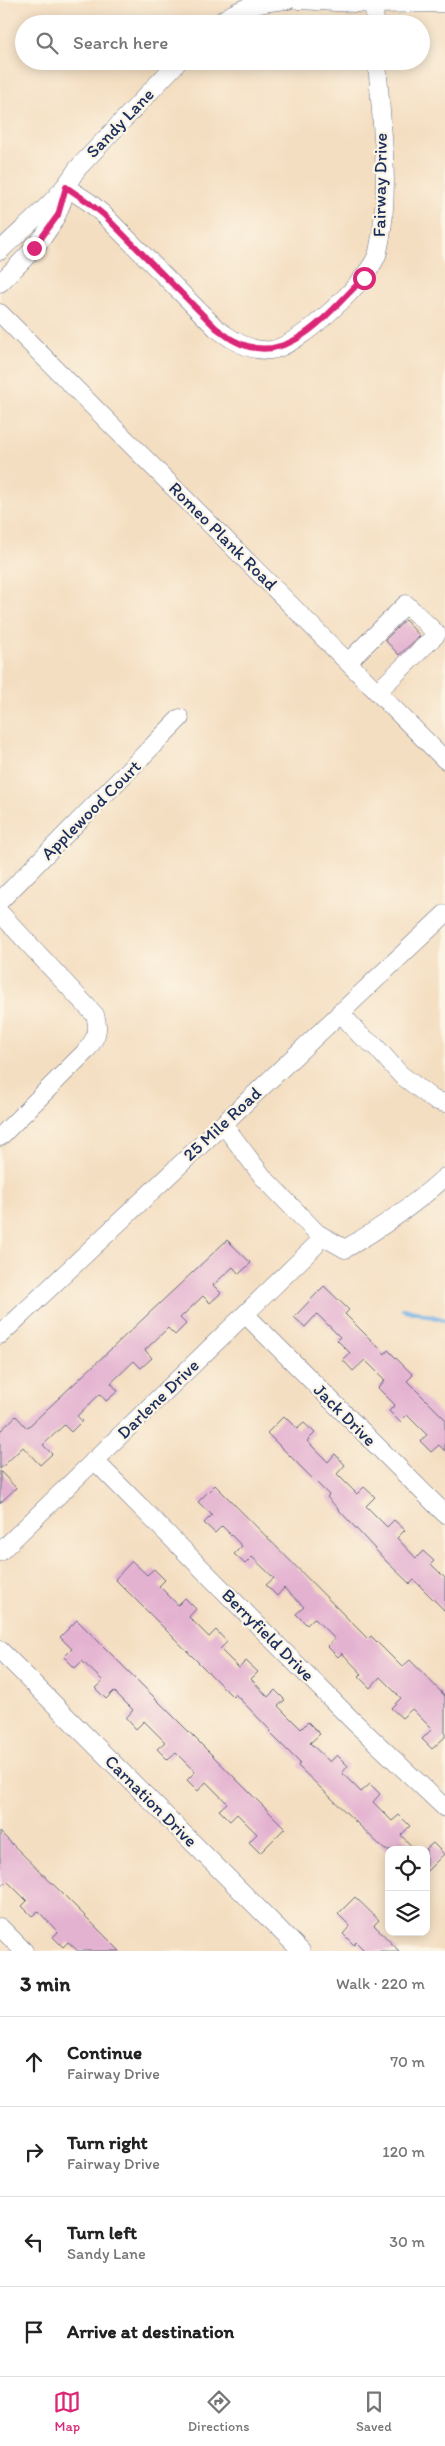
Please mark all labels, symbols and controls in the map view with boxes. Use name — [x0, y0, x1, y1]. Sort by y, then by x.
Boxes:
search box — [15, 15, 430, 70]
icon: search — [33, 29, 61, 57]
text: Search here — [73, 31, 168, 54]
street label: Sandy Lane — [81, 83, 159, 163]
street label: Fairway Drive — [368, 133, 392, 237]
route end — [23, 237, 46, 260]
route start — [353, 267, 376, 290]
street label: Romeo Plank Road — [164, 477, 282, 595]
street label: Applewood Court — [36, 755, 146, 865]
street label: 25 Mile Road — [178, 1082, 266, 1166]
street label: Darlene Drive — [112, 1354, 204, 1444]
street label: Jack Drive — [309, 1379, 381, 1451]
street label: Berryfield Drive — [217, 1584, 319, 1686]
street label: Carnation Drive — [100, 1750, 202, 1852]
map controls — [385, 1846, 430, 1936]
button: locate — [385, 1846, 430, 1891]
button: layers — [385, 1891, 430, 1936]
text: 3 min — [20, 1971, 70, 1996]
text: Walk · 220 m — [336, 1974, 425, 1993]
text: Continue — [67, 2041, 142, 2064]
icon: ahead — [20, 2048, 48, 2076]
text: 70 m — [390, 2052, 425, 2071]
text: Fairway Drive — [67, 2064, 160, 2083]
text: Turn right — [67, 2131, 148, 2154]
icon: right — [20, 2138, 48, 2166]
text: 120 m — [382, 2142, 425, 2161]
text: Fairway Drive — [67, 2154, 160, 2173]
text: Turn left — [67, 2221, 137, 2244]
icon: left — [20, 2228, 48, 2256]
text: 30 m — [389, 2232, 425, 2251]
text: Sandy Lane — [67, 2244, 146, 2263]
icon: arrive — [20, 2318, 48, 2346]
text: Arrive at destination — [67, 2320, 234, 2343]
tab: Map — [53, 2388, 81, 2435]
tab: Directions — [188, 2388, 249, 2435]
tab: Saved — [356, 2388, 392, 2435]

